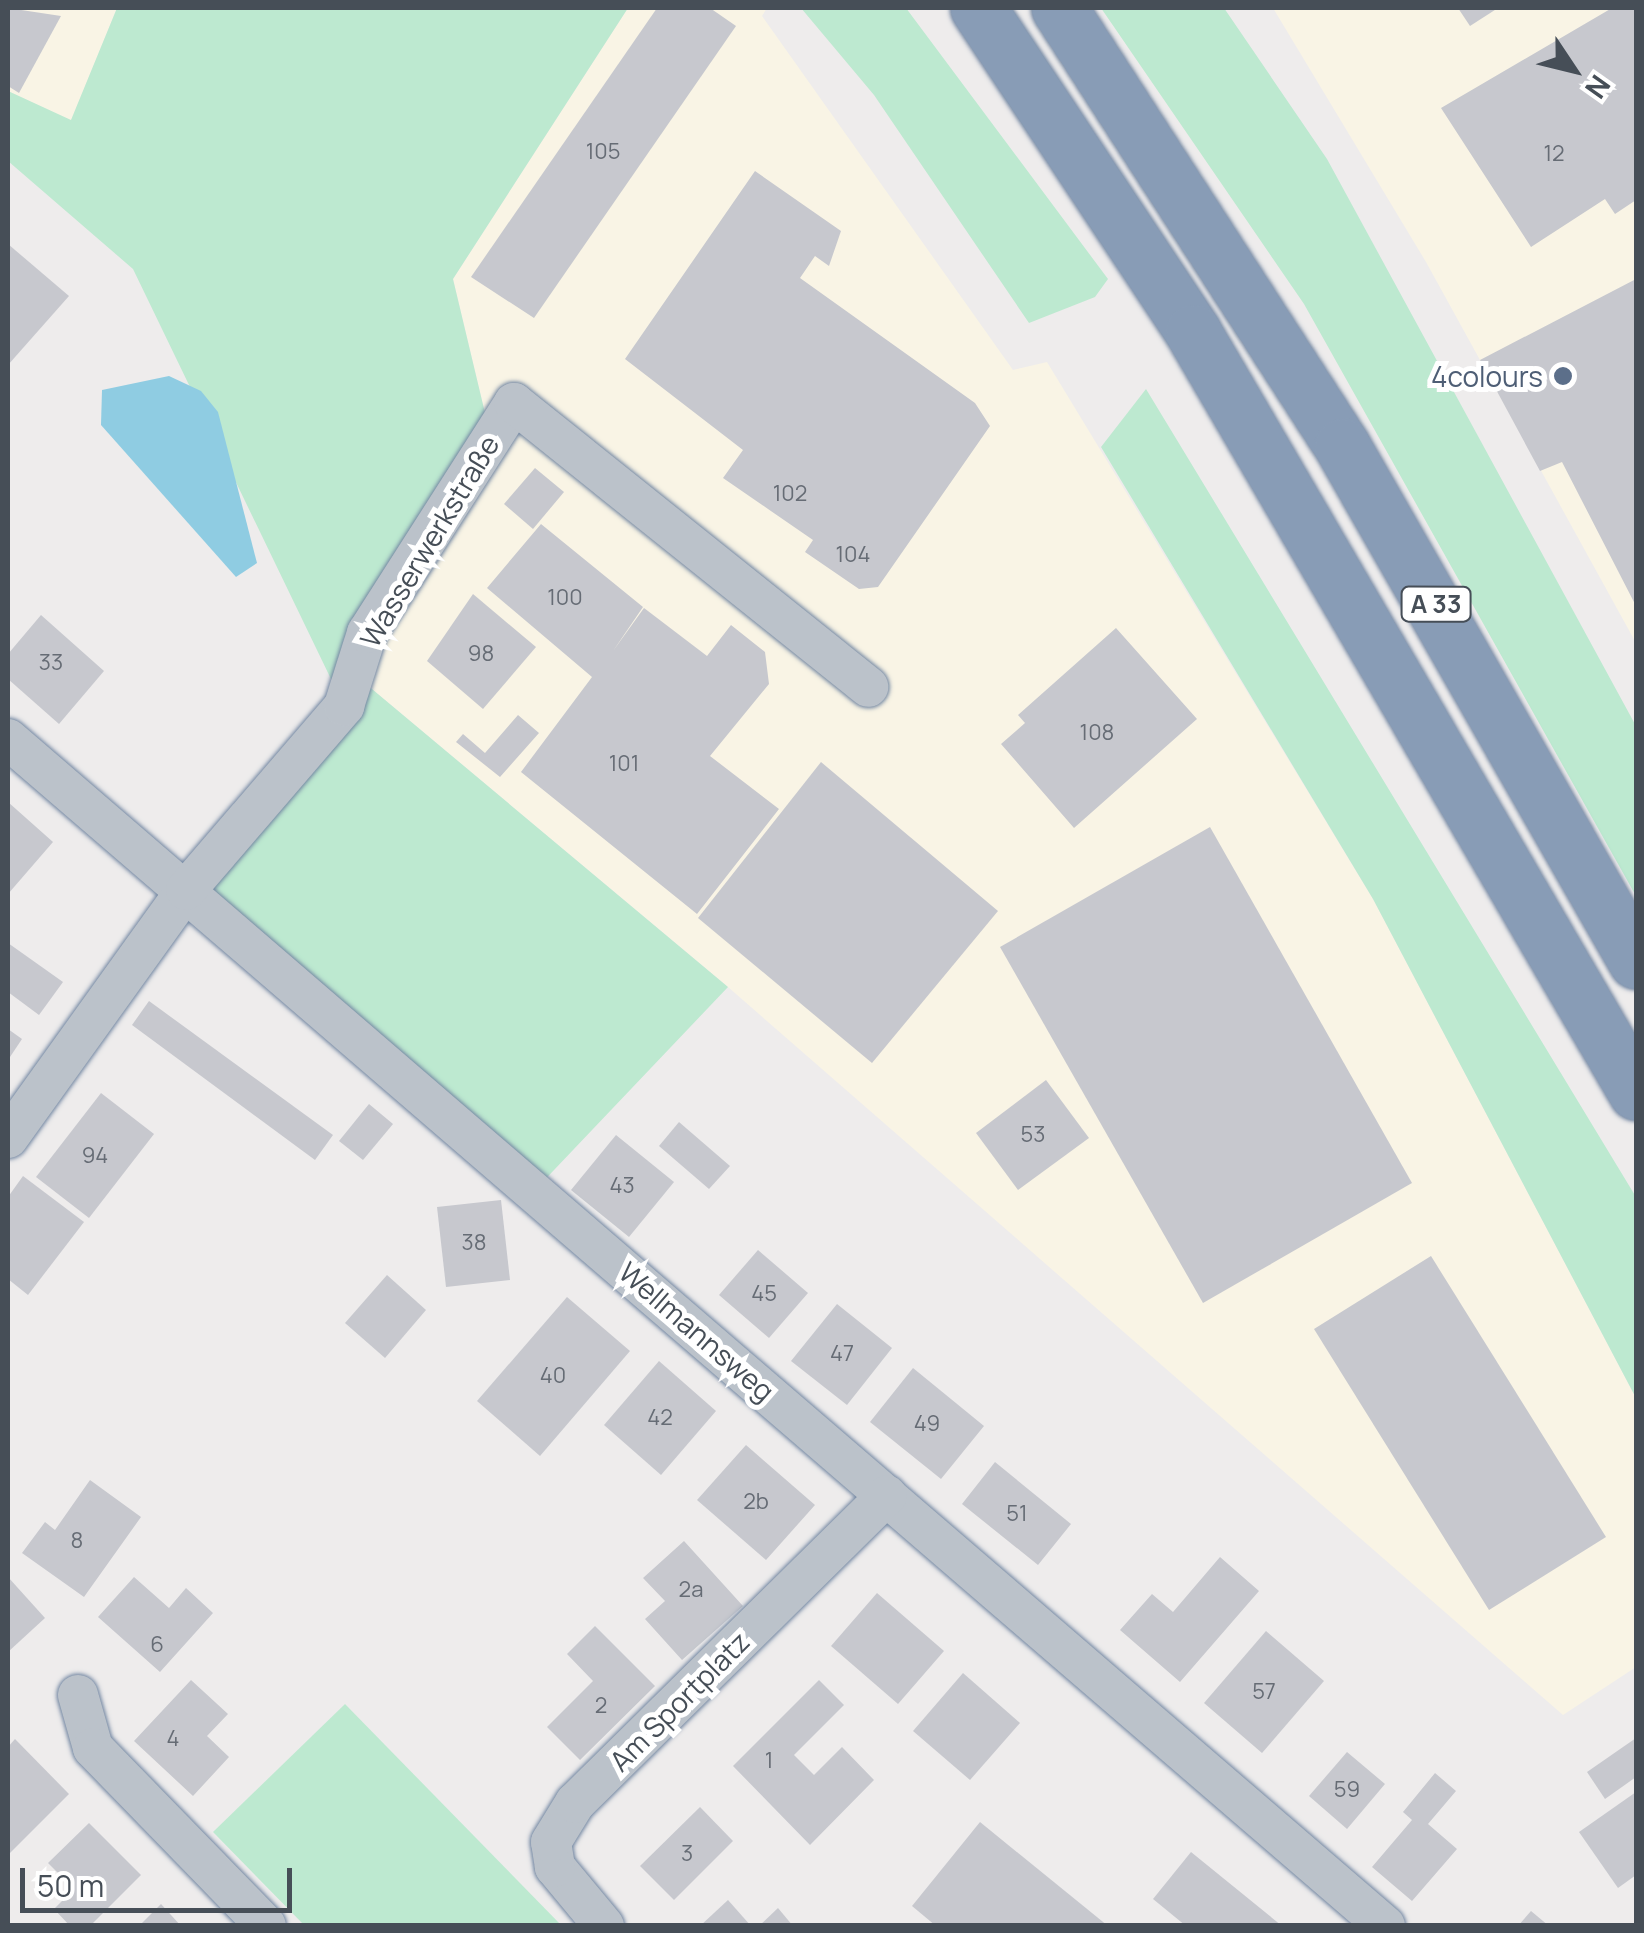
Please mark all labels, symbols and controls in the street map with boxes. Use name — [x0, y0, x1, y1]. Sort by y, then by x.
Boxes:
north arrow — [1524, 20, 1624, 120]
text: N — [1577, 68, 1620, 106]
house number: 105 — [586, 139, 620, 165]
house number: 12 — [1543, 141, 1565, 167]
place label: 4colours — [1431, 359, 1543, 393]
marker: 4colours — [1552, 365, 1574, 387]
street label: Wasserwerkstraße — [352, 429, 506, 653]
house number: 102 — [773, 481, 807, 507]
house number: 104 — [836, 542, 870, 568]
road number: A 33 — [1398, 584, 1474, 624]
house number: 100 — [547, 585, 583, 611]
house number: 98 — [468, 641, 494, 667]
house number: 33 — [39, 650, 63, 676]
house number: 108 — [1080, 720, 1114, 746]
house number: 101 — [609, 751, 639, 777]
house number: 53 — [1021, 1122, 1045, 1148]
house number: 94 — [82, 1143, 108, 1169]
house number: 43 — [609, 1173, 635, 1199]
house number: 38 — [462, 1230, 486, 1256]
street label: Wellmannsweg — [613, 1255, 781, 1407]
house number: 45 — [751, 1281, 777, 1307]
house number: 47 — [830, 1341, 854, 1367]
house number: 40 — [540, 1363, 566, 1389]
house number: 42 — [647, 1405, 673, 1431]
house number: 49 — [914, 1411, 940, 1437]
house number: 2b — [743, 1489, 769, 1515]
house number: 51 — [1006, 1501, 1028, 1527]
house number: 8 — [71, 1528, 83, 1554]
house number: 2a — [679, 1577, 703, 1603]
street label: Am Sportplatz — [602, 1624, 756, 1778]
house number: 6 — [150, 1632, 164, 1658]
house number: 57 — [1252, 1679, 1276, 1705]
house number: 2 — [595, 1693, 607, 1719]
house number: 4 — [167, 1726, 179, 1752]
house number: 1 — [765, 1748, 773, 1774]
house number: 59 — [1334, 1777, 1360, 1803]
house number: 3 — [681, 1841, 693, 1867]
scale bar — [25, 1848, 298, 1910]
text: 50 m — [37, 1865, 104, 1906]

